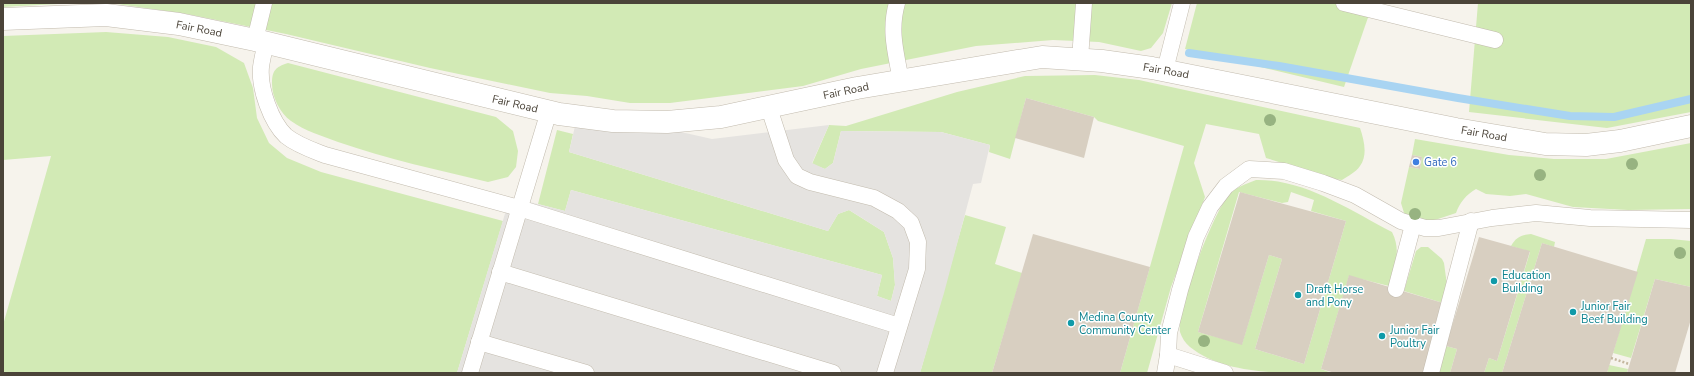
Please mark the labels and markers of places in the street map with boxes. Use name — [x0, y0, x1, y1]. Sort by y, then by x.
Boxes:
place label: Gate 6 — [1424, 155, 1457, 170]
marker: Gate 6 — [1411, 157, 1421, 167]
place label: Education Building — [1502, 268, 1551, 296]
marker: Education Building — [1489, 276, 1499, 286]
place label: Draft Horse and Pony — [1306, 282, 1364, 310]
marker: Draft Horse and Pony — [1293, 290, 1303, 300]
place label: Junior Fair Beef Building — [1580, 299, 1648, 327]
marker: Junior Fair Beef Building — [1568, 307, 1578, 317]
place label: Medina County Community Center — [1079, 310, 1171, 338]
marker: Medina County Community Center — [1066, 318, 1076, 328]
place label: Junior Fair Poultry — [1389, 323, 1440, 351]
marker: Junior Fair Poultry — [1377, 331, 1387, 341]

